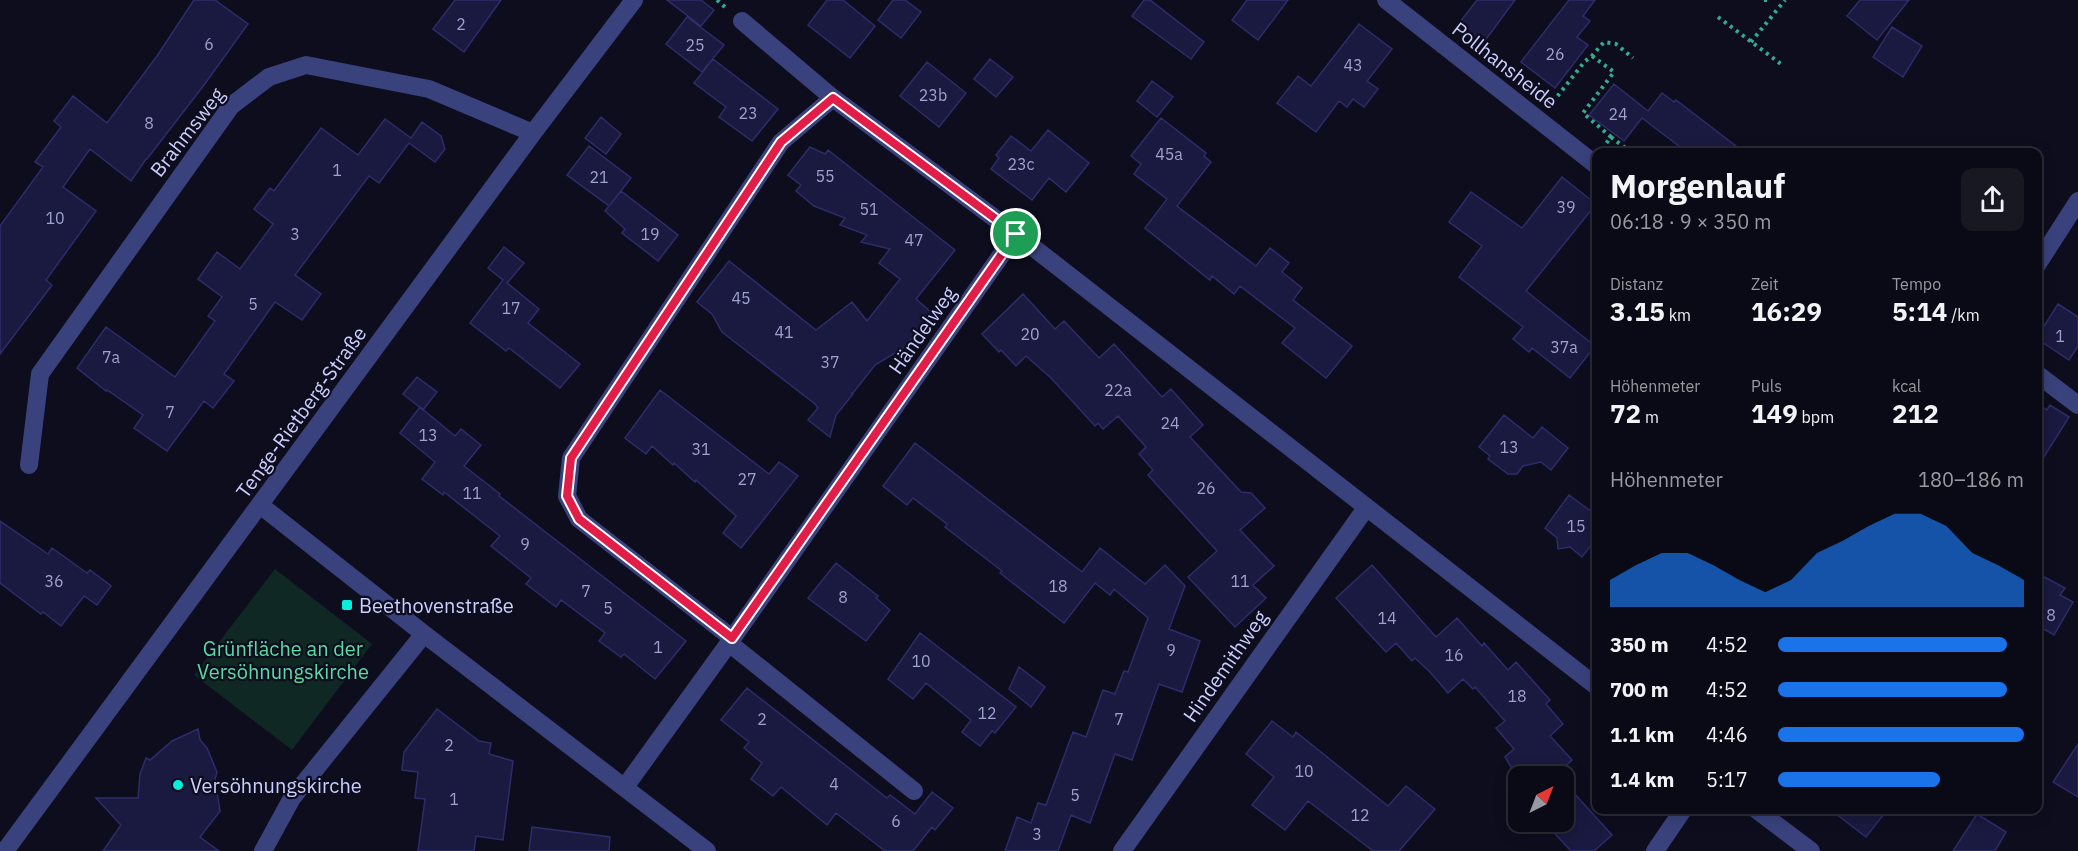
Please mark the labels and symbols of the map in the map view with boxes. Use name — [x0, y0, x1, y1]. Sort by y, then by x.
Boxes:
house number: 2 — [456, 14, 466, 34]
street label: Pollhansheide — [1447, 15, 1563, 115]
house number: 6 — [204, 34, 214, 54]
house number: 25 — [685, 35, 705, 55]
house number: 26 — [1545, 44, 1565, 64]
house number: 43 — [1343, 55, 1363, 75]
street label: Brahmsweg — [144, 82, 231, 182]
house number: 23b — [919, 85, 947, 105]
house number: 23 — [738, 103, 758, 123]
house number: 24 — [1608, 104, 1628, 124]
house number: 8 — [144, 113, 154, 133]
house number: 45a — [1155, 144, 1183, 164]
house number: 23c — [1007, 154, 1035, 174]
house number: 1 — [332, 160, 342, 180]
house number: 55 — [815, 166, 835, 186]
house number: 21 — [589, 167, 609, 187]
house number: 39 — [1556, 197, 1576, 217]
house number: 51 — [859, 199, 879, 219]
house number: 10 — [45, 208, 65, 228]
pin — [990, 208, 1041, 259]
house number: 3 — [290, 224, 300, 244]
house number: 19 — [640, 224, 660, 244]
house number: 47 — [904, 230, 924, 250]
street label: Händelweg — [882, 281, 962, 379]
house number: 45 — [731, 288, 751, 308]
house number: 5 — [248, 294, 258, 314]
house number: 17 — [501, 298, 521, 318]
street label: Tenge-Rietberg-Straße — [230, 321, 372, 503]
house number: 41 — [774, 322, 794, 342]
house number: 20 — [1020, 324, 1040, 344]
house number: 1 — [2055, 326, 2065, 346]
house number: 37a — [1550, 337, 1578, 357]
house number: 7a — [102, 347, 121, 367]
house number: 37 — [820, 352, 840, 372]
house number: 22a — [1104, 380, 1132, 400]
house number: 7 — [165, 402, 175, 422]
house number: 24 — [1160, 413, 1180, 433]
house number: 13 — [418, 425, 438, 445]
house number: 13 — [1499, 437, 1519, 457]
house number: 31 — [691, 439, 711, 459]
house number: 27 — [737, 469, 757, 489]
house number: 26 — [1196, 478, 1216, 498]
house number: 11 — [462, 483, 482, 503]
house number: 15 — [1566, 516, 1586, 536]
house number: 9 — [520, 534, 530, 554]
house number: 36 — [44, 571, 64, 591]
house number: 11 — [1230, 571, 1250, 591]
house number: 18 — [1048, 576, 1068, 596]
house number: 7 — [581, 581, 591, 601]
house number: 8 — [838, 587, 848, 607]
place label: Beethovenstraße — [359, 592, 514, 619]
marker: Beethovenstraße — [340, 598, 354, 612]
house number: 5 — [603, 598, 613, 618]
street label: Hindemithweg — [1176, 604, 1274, 727]
house number: 8 — [2046, 605, 2056, 625]
house number: 14 — [1377, 608, 1397, 628]
park label: Grünfläche an der Versöhnungskirche — [197, 635, 369, 685]
house number: 1 — [653, 637, 663, 657]
house number: 9 — [1166, 640, 1176, 660]
house number: 16 — [1444, 645, 1464, 665]
house number: 10 — [911, 651, 931, 671]
house number: 18 — [1507, 686, 1527, 706]
house number: 12 — [977, 703, 997, 723]
house number: 2 — [757, 709, 767, 729]
house number: 7 — [1114, 709, 1124, 729]
house number: 2 — [444, 735, 454, 755]
house number: 10 — [1294, 761, 1314, 781]
north arrow — [1508, 766, 1574, 832]
place label: Versöhnungskirche — [190, 772, 362, 799]
house number: 4 — [829, 774, 839, 794]
marker: Versöhnungskirche — [171, 778, 185, 792]
house number: 5 — [1070, 785, 1080, 805]
house number: 1 — [449, 789, 459, 809]
house number: 12 — [1350, 805, 1370, 825]
house number: 6 — [891, 811, 901, 831]
house number: 3 — [1032, 824, 1042, 844]

